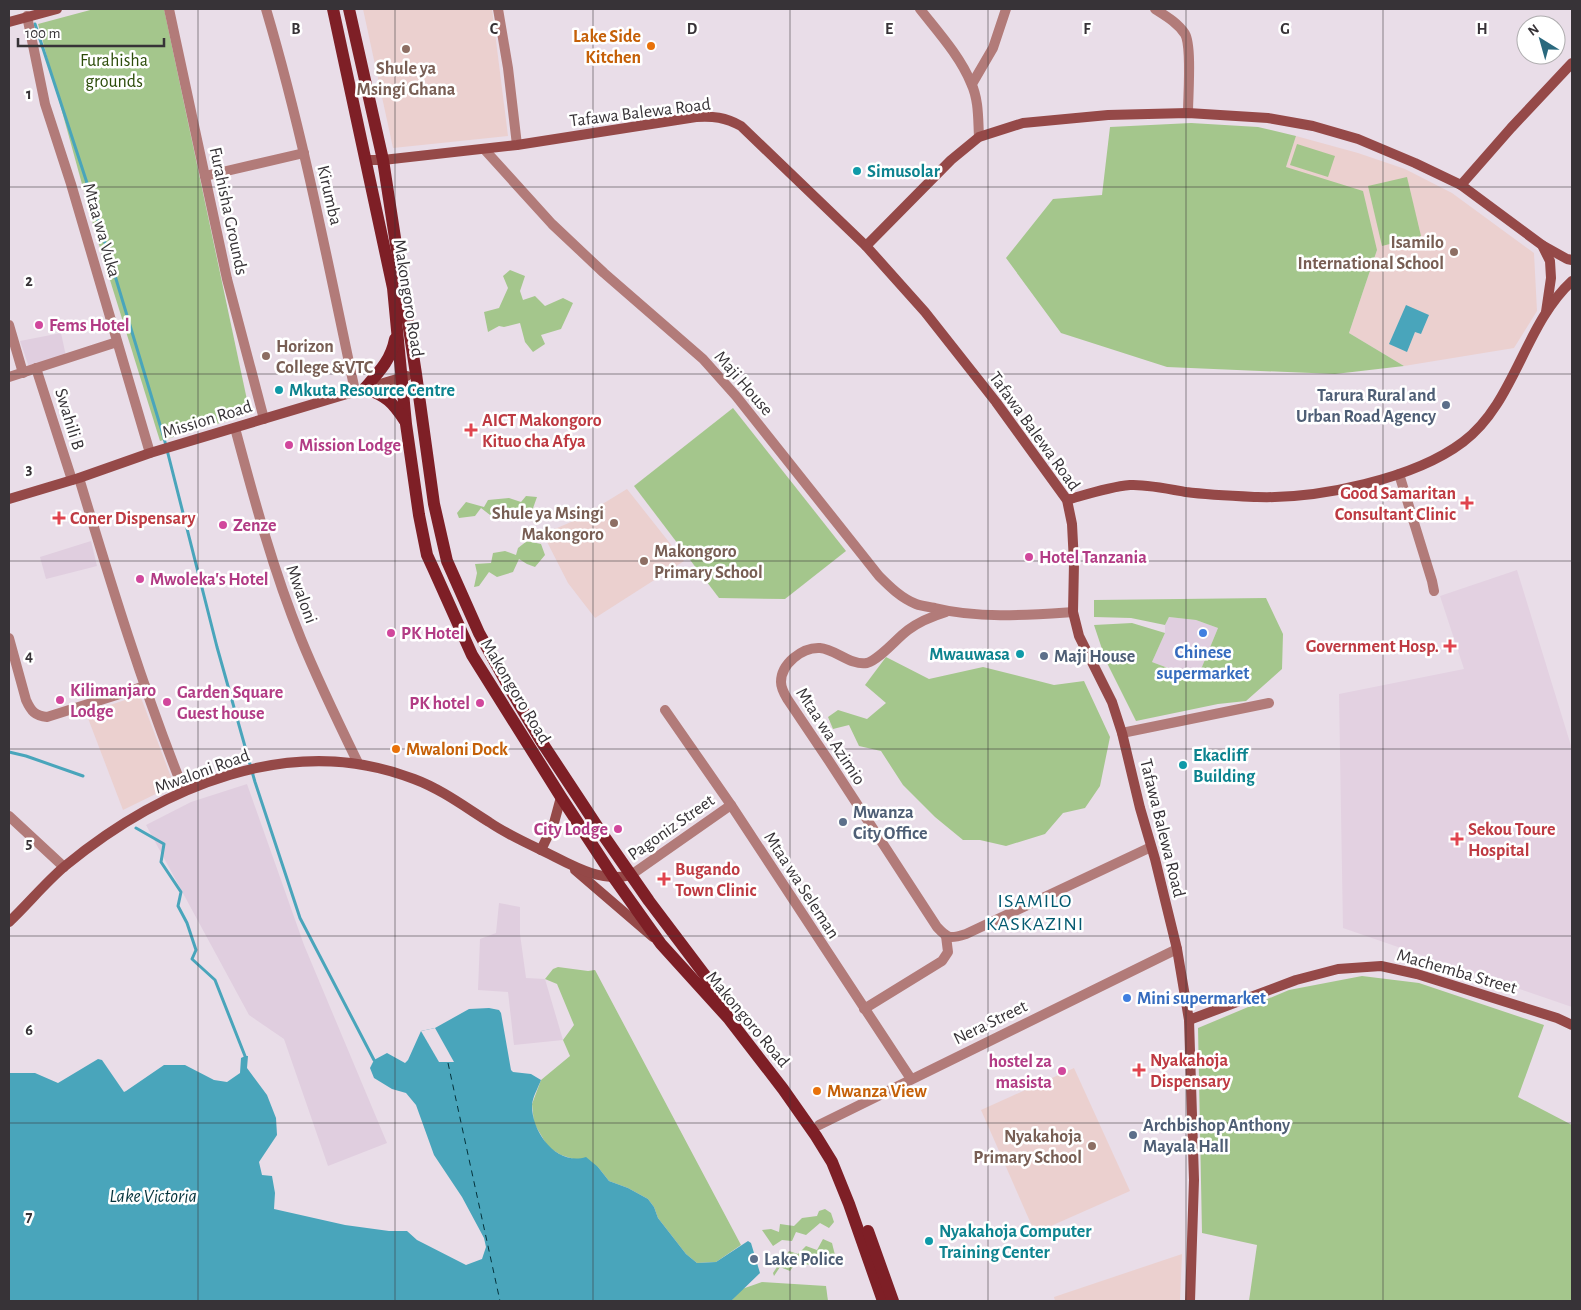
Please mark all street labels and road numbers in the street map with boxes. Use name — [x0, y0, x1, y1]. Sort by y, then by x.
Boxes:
street label: Tafawa Balewa Road — [569, 95, 712, 131]
street label: Furahisha Grounds — [206, 146, 250, 277]
street label: Kirumba — [313, 163, 345, 227]
street label: Mtaa wa Vuka — [79, 181, 123, 279]
street label: Makongoro Road — [390, 238, 426, 358]
street label: Maji House — [710, 348, 776, 420]
street label: Tafawa Balewa Road — [985, 369, 1083, 494]
street label: Swahili B — [51, 386, 87, 452]
street label: Mission Road — [160, 398, 254, 442]
street label: Mwaloni — [282, 563, 320, 626]
street label: Makongoro Road — [477, 636, 554, 747]
street label: Mtaa wa Azimio — [792, 685, 868, 789]
street label: Mwaloni Road — [152, 746, 252, 797]
street label: Tafawa Balewa Road — [1136, 757, 1188, 899]
street label: Pagoniz Street — [625, 791, 718, 864]
street label: Mtaa wa Seleman — [760, 829, 842, 942]
street label: Machemba Street — [1395, 946, 1519, 998]
street label: Makongoro Road — [702, 968, 792, 1071]
street label: Nera Street — [951, 997, 1030, 1048]

